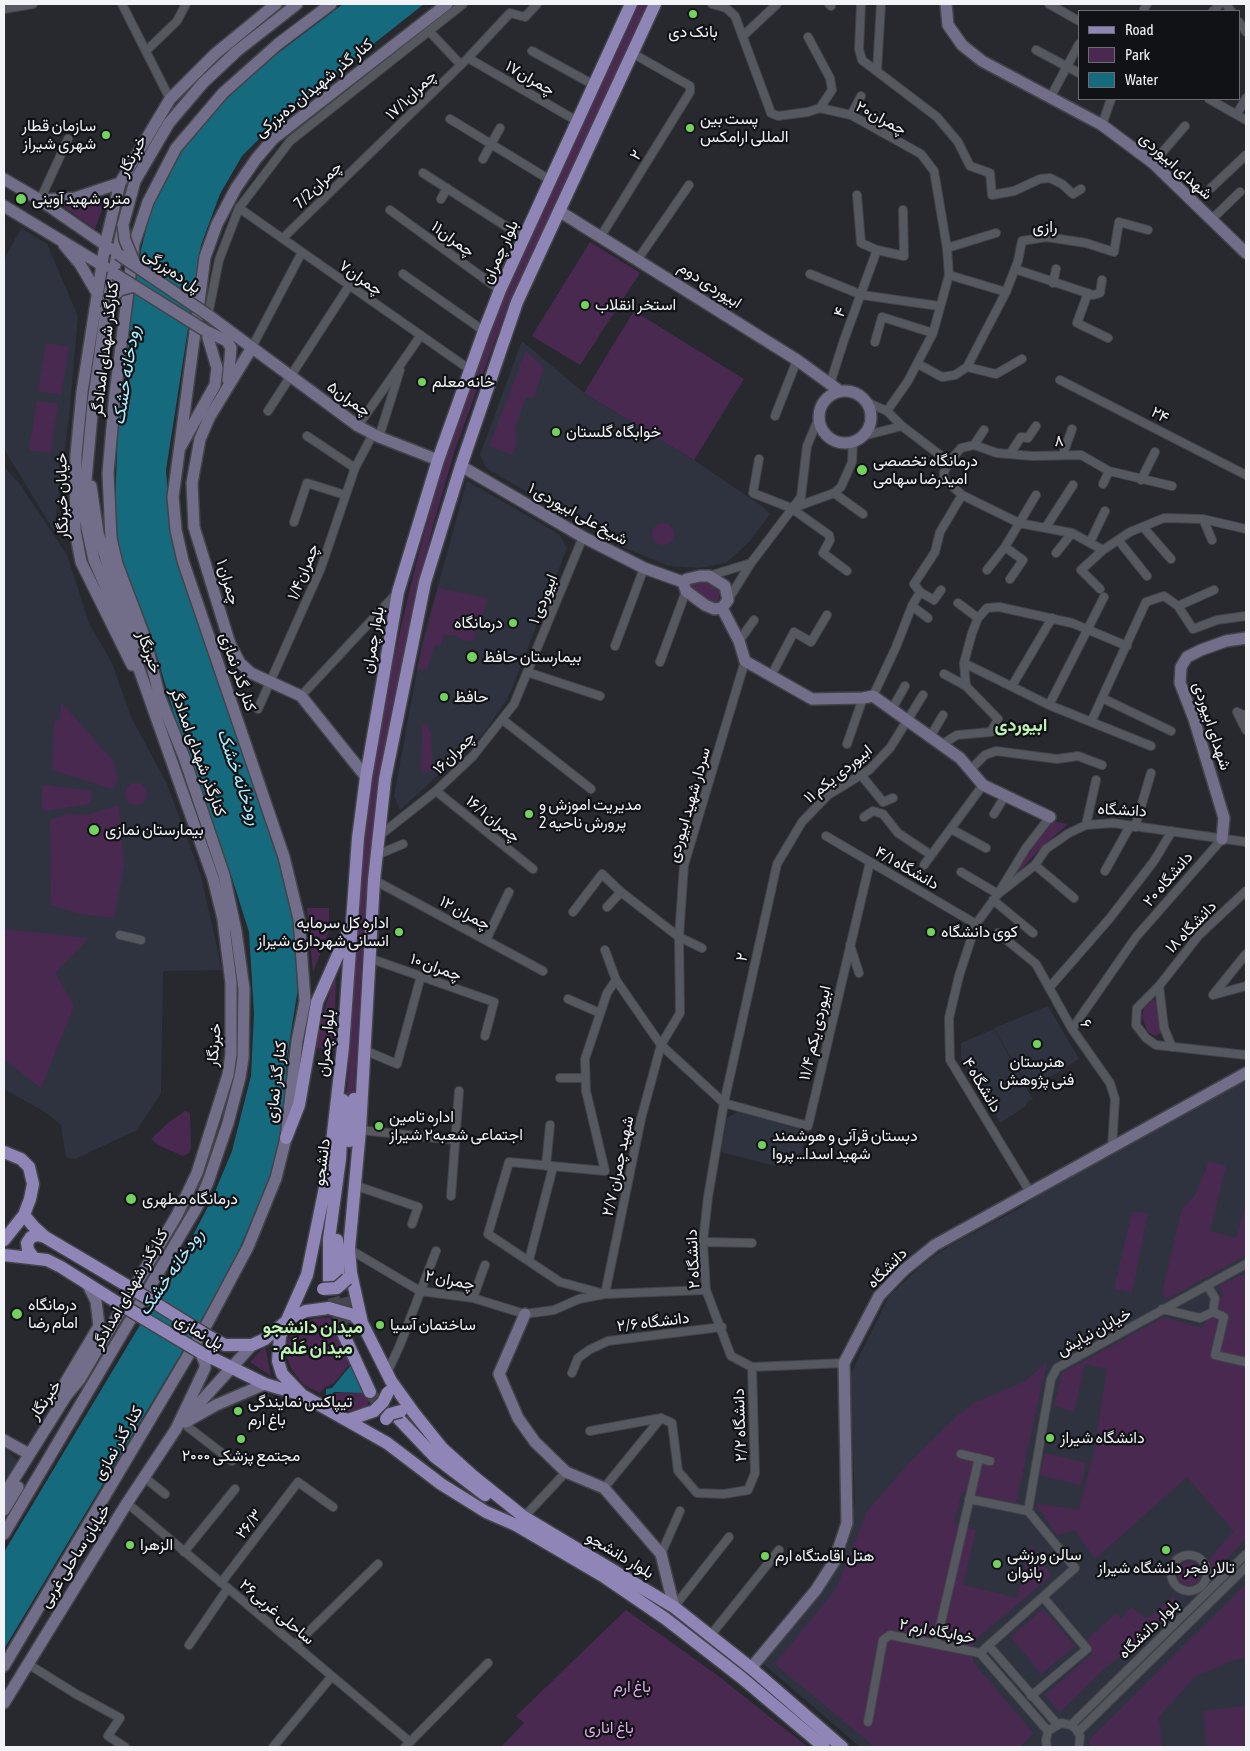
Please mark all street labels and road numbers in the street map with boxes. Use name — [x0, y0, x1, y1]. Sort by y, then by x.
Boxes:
street label: کنار گذر شهیدان ده‌بزرکی — [251, 34, 377, 142]
street label: چمران۱۷ — [502, 56, 558, 100]
street label: چمران۱۷/۱ — [381, 66, 441, 124]
street label: چمران۲۰ — [852, 97, 910, 139]
street label: شهدای ابیوردی — [1136, 128, 1216, 204]
street label: خبرنگار — [113, 132, 151, 180]
street label: ۲ — [626, 146, 646, 164]
street label: 7/2چمران — [290, 157, 346, 213]
street label: چمران۱۱ — [428, 217, 478, 261]
street label: بلوار چمران — [477, 217, 523, 287]
street label: رازی — [1033, 217, 1057, 237]
street label: پل ده‌بزرگی — [139, 245, 205, 297]
street label: چمران۷ — [335, 256, 387, 300]
street label: ابیوردی دوم — [675, 257, 745, 313]
street label: کنارگذر شهدای امدادگر — [87, 281, 123, 417]
street label: ۴ — [829, 304, 851, 320]
street label: چمران۵ — [323, 377, 375, 421]
street label: ۲۴ — [1148, 402, 1172, 428]
street label: ۸ — [1054, 431, 1064, 451]
street label: خیابان خبرنگار — [52, 453, 72, 539]
street label: شیخ علی ابیوردی ۱ — [525, 479, 631, 549]
street label: چمران۱/۴ — [283, 541, 323, 603]
street label: چمران ۱ — [212, 557, 244, 607]
street label: ۱ ابیوردی — [524, 571, 562, 627]
street label: بلوار چمران — [358, 605, 388, 675]
street label: خبرنگار — [132, 628, 166, 676]
street label: کنار گذر نمازی — [216, 630, 260, 714]
street label: شهدای ابیوردی — [1189, 679, 1235, 773]
street label: کنارگذر شهدای امدادگر — [166, 685, 230, 819]
street label: چمران۱۶ — [429, 728, 479, 778]
street label: ۱۱ ابیوردی یکم — [800, 741, 876, 807]
street label: سردار شهید ابیوردی — [663, 745, 715, 865]
street label: ۱۶/۱ چمران — [462, 791, 524, 847]
street label: دانشگاه — [1097, 799, 1147, 821]
street label: ۴/۱ دانشگاه — [872, 842, 942, 894]
street label: ۲۰ دانشگاه — [1139, 848, 1197, 910]
street label: ۱۲ چمران — [436, 892, 494, 934]
street label: ۱۸ دانشگاه — [1161, 897, 1221, 957]
street label: ۱۰ چمران — [408, 949, 464, 985]
street label: ۲ — [732, 951, 752, 963]
street label: ۱۱/۴ ابیوردی یکم — [795, 984, 835, 1082]
street label: بلوار چمران — [313, 1008, 339, 1078]
street label: ۶ — [1076, 1016, 1096, 1032]
street label: خبرنگار — [203, 1022, 225, 1068]
street label: کنار گذر نمازی — [261, 1040, 291, 1124]
street label: ۴ دانشگاه — [958, 1054, 1006, 1116]
street label: ۲/۷ شهید چمران — [598, 1114, 638, 1218]
street label: دانشجو — [310, 1137, 334, 1187]
street label: کنارگذر شهدای امدادگر — [88, 1226, 172, 1352]
street label: ۲ دانشگاه — [682, 1229, 704, 1289]
street label: دانشگاه — [863, 1244, 911, 1292]
street label: ۲ چمران — [424, 1266, 476, 1294]
street label: خیابان نیایش — [1054, 1304, 1134, 1360]
street label: ۲/۶ دانشگاه — [616, 1308, 690, 1336]
street label: پل نمازی — [171, 1310, 227, 1354]
street label: خبرنگار — [25, 1377, 65, 1423]
street label: ۲/۲ دانشگاه — [729, 1388, 751, 1462]
street label: کنار گذر نمازی — [89, 1403, 147, 1483]
street label: خیابان ساحلی غربی — [35, 1501, 115, 1611]
street label: ۲۶/۳ — [232, 1505, 266, 1543]
street label: بلوار دانشجو — [583, 1527, 657, 1583]
street label: ساحلی غربی۲۶ — [236, 1575, 318, 1649]
street label: بلوار دانشگاه — [1114, 1595, 1184, 1663]
street label: خوابگاه ارم ۲ — [898, 1614, 976, 1648]

